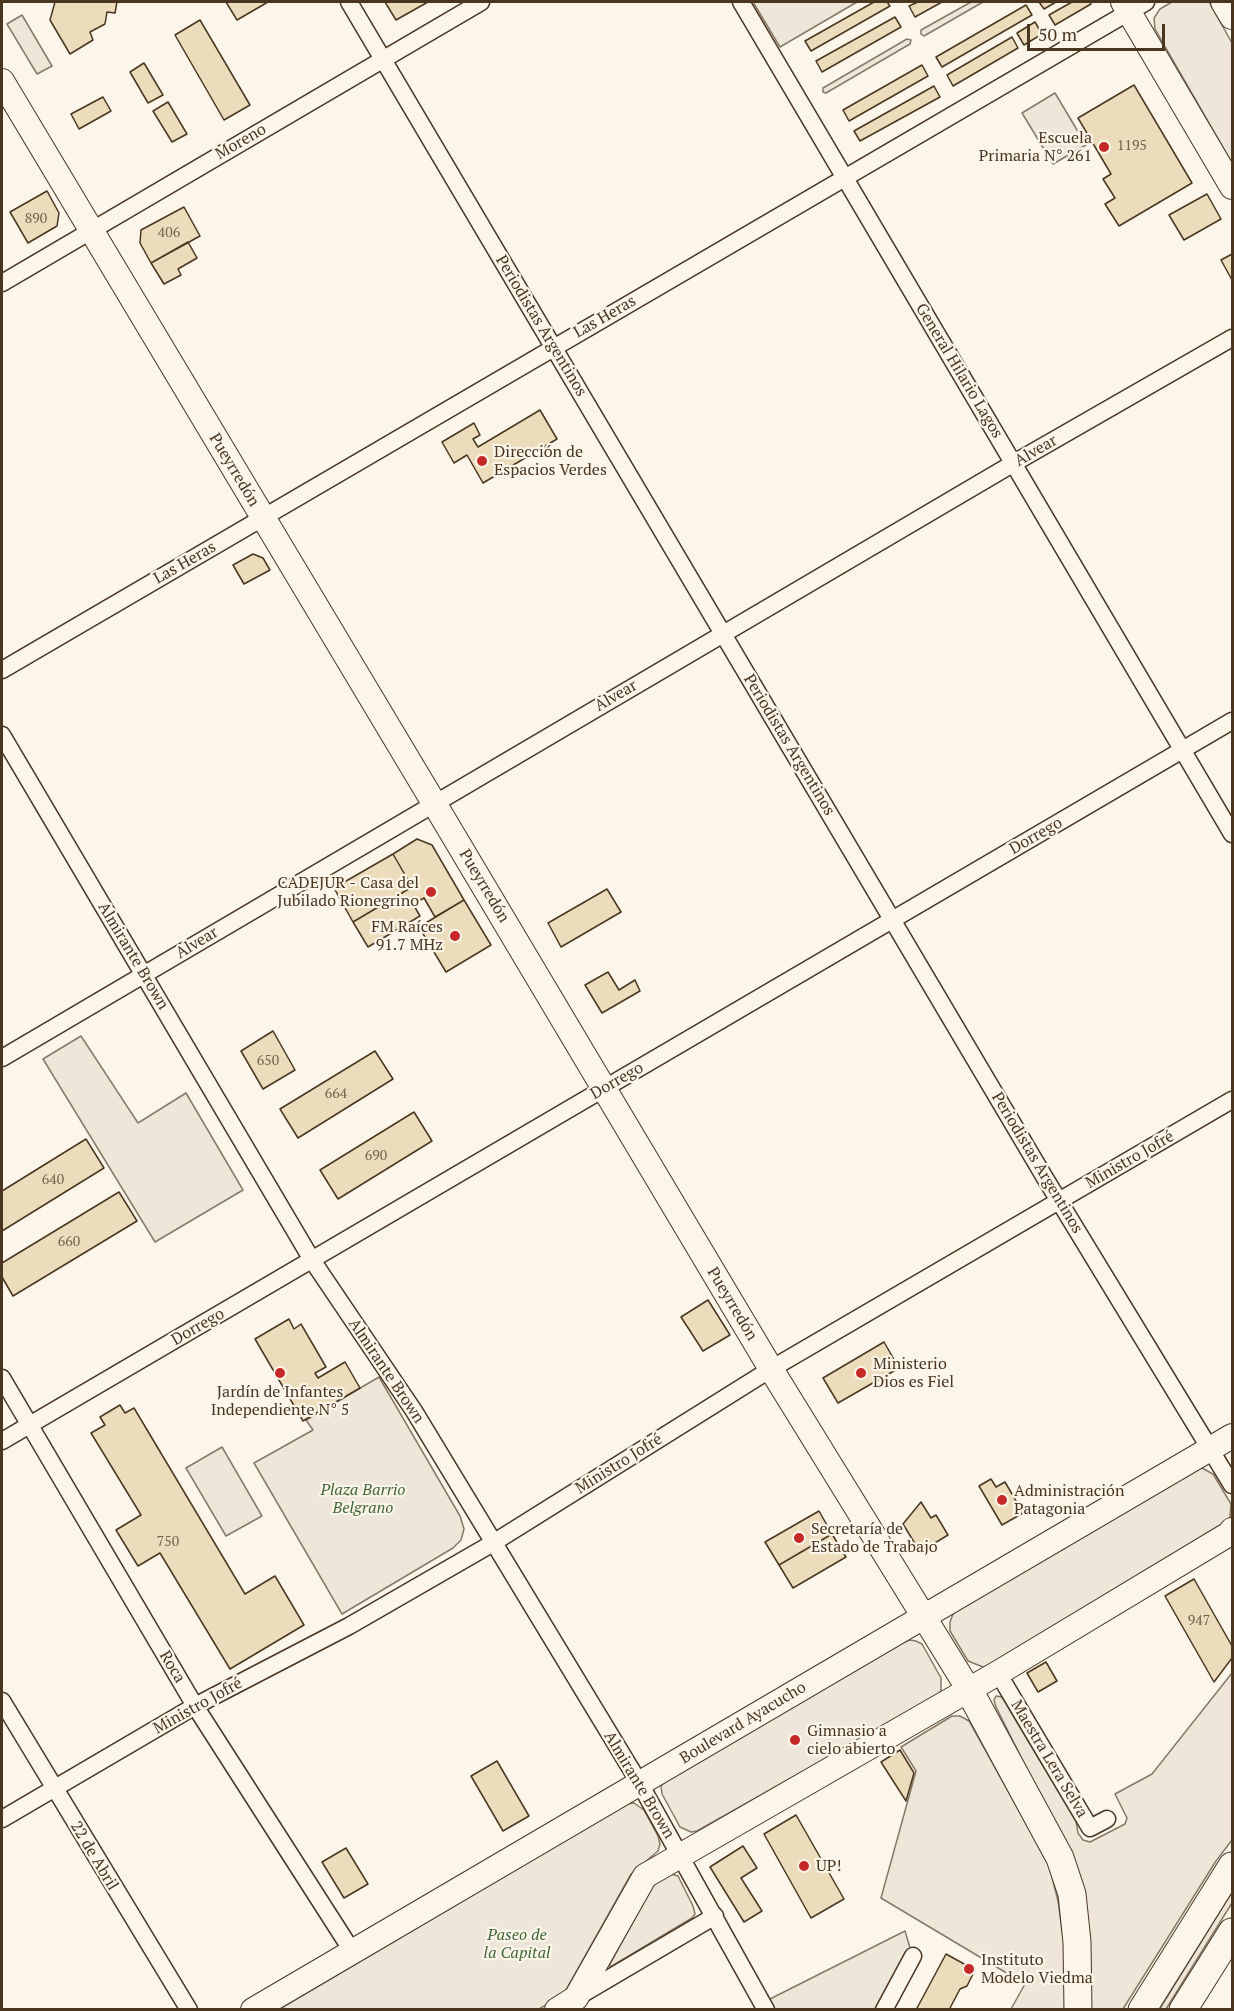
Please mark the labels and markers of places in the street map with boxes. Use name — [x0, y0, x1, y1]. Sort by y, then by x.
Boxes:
place label: Escuela Primaria N° 261 — [979, 128, 1092, 166]
marker: Escuela Primaria N° 261 — [1097, 140, 1111, 154]
place label: Dirección de Espacios Verdes — [494, 442, 607, 480]
marker: Dirección de Espacios Verdes — [475, 454, 489, 468]
place label: CADEJUR - Casa del Jubilado Rionegrino — [277, 873, 419, 911]
marker: CADEJUR - Casa del Jubilado Rionegrino — [424, 885, 438, 899]
place label: FM Raíces 91.7 MHz — [371, 917, 443, 955]
marker: FM Raíces 91.7 MHz — [448, 929, 462, 943]
place label: Ministerio Dios es Fiel — [873, 1354, 954, 1392]
marker: Jardín de Infantes Independiente N° 5 — [273, 1366, 287, 1380]
marker: Ministerio Dios es Fiel — [854, 1366, 868, 1380]
place label: Jardín de Infantes Independiente N° 5 — [211, 1382, 349, 1420]
place label: Administración Patagonia — [1014, 1481, 1124, 1519]
marker: Administración Patagonia — [995, 1493, 1009, 1507]
place label: Secretaría de Estado de Trabajo — [811, 1519, 938, 1557]
marker: Secretaría de Estado de Trabajo — [792, 1531, 806, 1545]
place label: Gimnasio a cielo abierto — [807, 1721, 895, 1759]
marker: Gimnasio a cielo abierto — [788, 1733, 802, 1747]
place label: UP! — [816, 1856, 842, 1876]
marker: UP! — [797, 1859, 811, 1873]
place label: Instituto Modelo Viedma — [981, 1950, 1093, 1988]
marker: Instituto Modelo Viedma — [962, 1962, 976, 1976]

